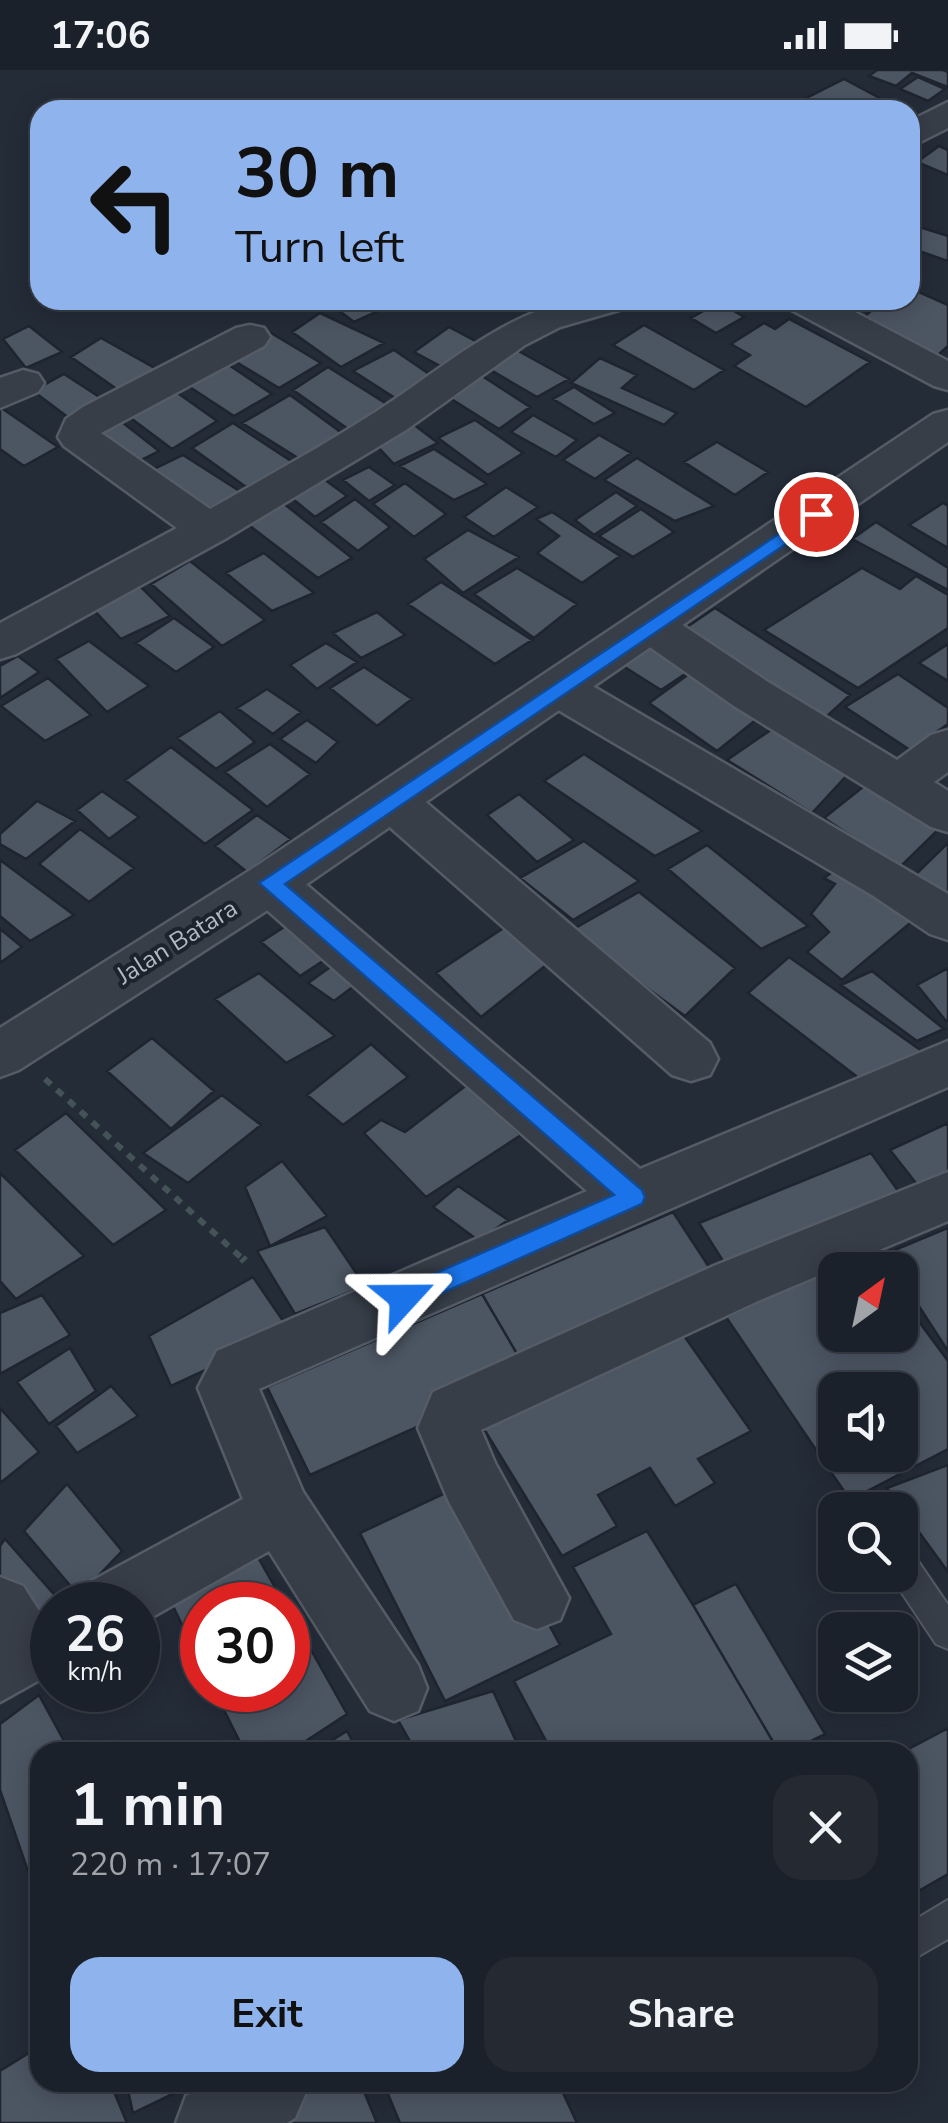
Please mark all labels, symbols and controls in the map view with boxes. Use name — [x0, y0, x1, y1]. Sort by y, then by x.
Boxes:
text: 17:06 — [50, 10, 151, 61]
text: 30 m — [235, 126, 399, 222]
icon: left — [70, 140, 200, 270]
text: Turn left — [235, 217, 404, 278]
pin — [774, 472, 859, 557]
icon: arrive — [789, 487, 844, 542]
street label: Jalan Batara — [109, 891, 244, 993]
position arrow — [352, 1246, 456, 1350]
north arrow — [818, 1252, 918, 1352]
map controls — [818, 1252, 918, 1712]
button: sound — [818, 1372, 918, 1472]
button: search — [818, 1492, 918, 1592]
speed limit sign: 30 — [180, 1582, 310, 1712]
text: 26 — [65, 1600, 125, 1669]
button: layers — [818, 1612, 918, 1712]
text: km/h — [67, 1655, 123, 1689]
text: 1 min — [70, 1764, 225, 1846]
button: close — [773, 1775, 878, 1880]
text: 220 m · 17:07 — [70, 1843, 271, 1886]
button: Exit — [70, 1957, 464, 2072]
button: Share — [484, 1957, 878, 2072]

